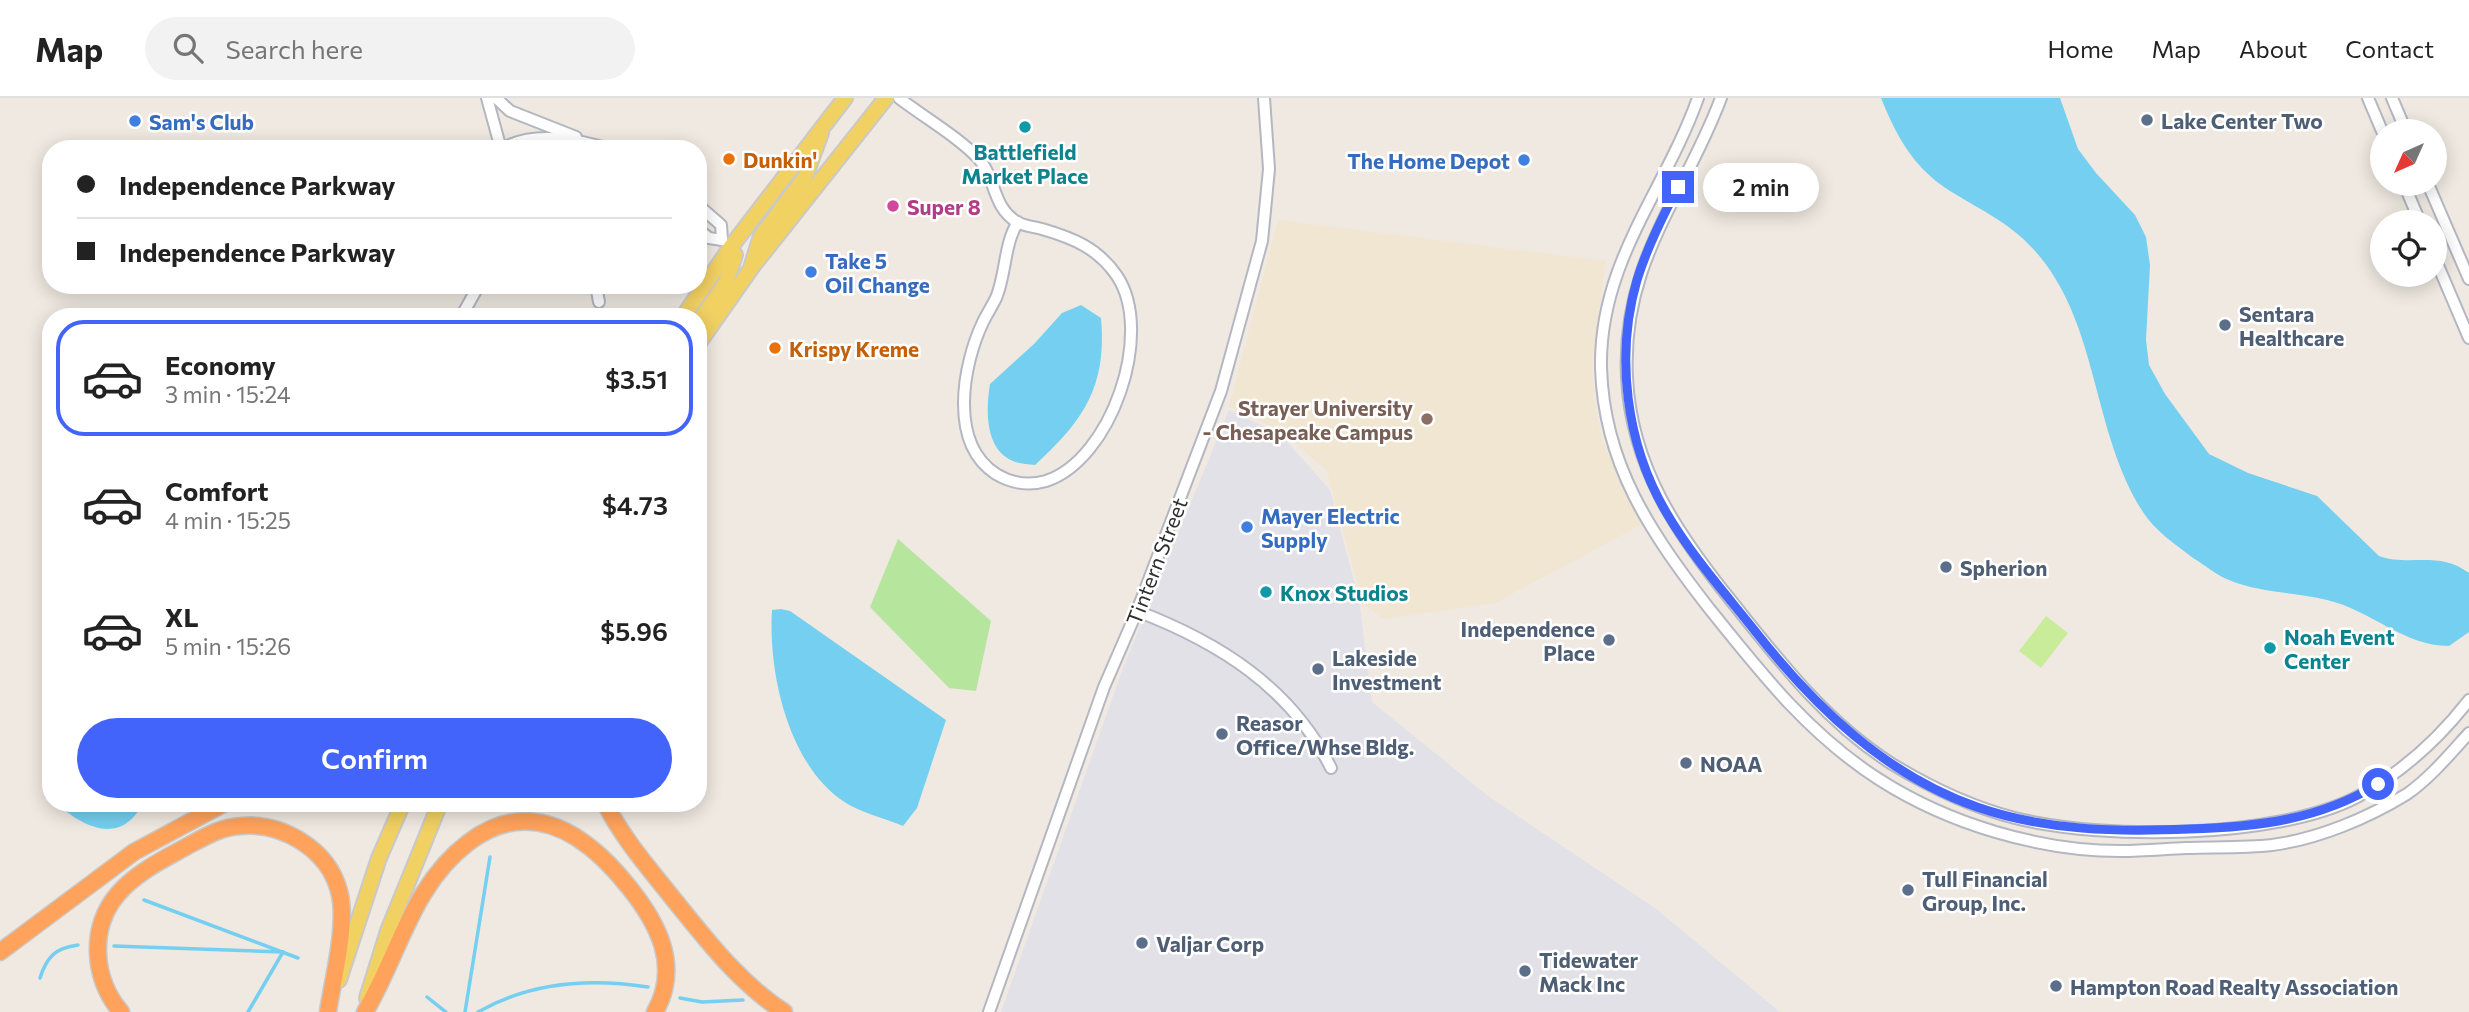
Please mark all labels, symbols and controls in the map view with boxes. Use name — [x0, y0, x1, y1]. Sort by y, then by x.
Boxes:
search box — [145, 17, 635, 80]
text: Map — [35, 28, 103, 69]
icon: search — [169, 29, 207, 67]
text: Search here — [225, 33, 363, 64]
text: Home — [2048, 34, 2114, 63]
text: Map — [2152, 34, 2201, 63]
text: About — [2239, 34, 2307, 63]
text: Contact — [2345, 34, 2434, 63]
place label: Lake Center Two — [2161, 108, 2323, 133]
place label: Sam's Club — [149, 109, 254, 134]
marker: Lake Center Two — [2139, 112, 2155, 128]
marker: Sam's Club — [127, 113, 143, 129]
marker: Battlefield Market Place — [1017, 119, 1033, 135]
north arrow — [2370, 119, 2446, 196]
map controls — [2370, 119, 2447, 287]
place label: Battlefield Market Place — [962, 139, 1088, 188]
place label: Dunkin' — [743, 147, 817, 172]
place label: The Home Depot — [1347, 148, 1510, 173]
marker: Dunkin' — [721, 151, 737, 167]
marker: The Home Depot — [1516, 152, 1532, 168]
callout: 2 min — [1702, 162, 1818, 212]
text: Independence Parkway — [119, 169, 396, 200]
route end — [1662, 171, 1694, 203]
text: 2 min — [1733, 173, 1789, 201]
place label: Super 8 — [907, 194, 981, 219]
marker: Super 8 — [885, 198, 901, 214]
button: locate — [2370, 210, 2447, 287]
text: Independence Parkway — [119, 236, 396, 267]
place label: Take 5 Oil Change — [825, 248, 930, 297]
marker: Take 5 Oil Change — [803, 264, 819, 280]
place label: Sentara Healthcare — [2239, 301, 2344, 350]
marker: Sentara Healthcare — [2217, 317, 2233, 333]
place label: Krispy Kreme — [789, 336, 919, 361]
marker: Krispy Kreme — [767, 340, 783, 356]
icon: car — [81, 347, 144, 410]
text: Economy — [165, 349, 276, 380]
text: $3.51 — [605, 363, 668, 394]
text: 3 min · 15:24 — [165, 380, 291, 408]
place label: Strayer University - Chesapeake Campus — [1203, 395, 1413, 444]
marker: Strayer University - Chesapeake Campus — [1419, 411, 1435, 427]
icon: car — [81, 473, 144, 536]
text: Comfort — [165, 475, 268, 506]
text: $4.73 — [602, 489, 668, 520]
street label: Tintern Street — [1120, 494, 1192, 628]
place label: Mayer Electric Supply — [1261, 503, 1400, 552]
text: 4 min · 15:25 — [165, 506, 291, 534]
marker: Mayer Electric Supply — [1239, 519, 1255, 535]
place label: Spherion — [1960, 555, 2047, 580]
marker: Spherion — [1938, 559, 1954, 575]
place label: Knox Studios — [1280, 580, 1408, 605]
marker: Knox Studios — [1258, 584, 1274, 600]
icon: car — [81, 599, 144, 662]
text: XL — [165, 601, 199, 632]
text: $5.96 — [600, 615, 668, 646]
place label: Independence Place — [1461, 616, 1595, 665]
place label: Noah Event Center — [2284, 624, 2395, 673]
text: 5 min · 15:26 — [165, 632, 291, 660]
marker: Independence Place — [1601, 632, 1617, 648]
marker: Noah Event Center — [2262, 640, 2278, 656]
place label: Lakeside Investment — [1332, 645, 1442, 694]
marker: Lakeside Investment — [1310, 661, 1326, 677]
place label: Reasor Office/Whse Bldg. — [1236, 710, 1414, 759]
button: Confirm — [77, 718, 672, 798]
marker: Reasor Office/Whse Bldg. — [1214, 726, 1230, 742]
place label: NOAA — [1700, 751, 1762, 776]
marker: NOAA — [1678, 755, 1694, 771]
route start — [2362, 768, 2394, 800]
place label: Tull Financial Group, Inc. — [1922, 866, 2048, 915]
marker: Tull Financial Group, Inc. — [1900, 882, 1916, 898]
place label: Valjar Corp — [1156, 931, 1264, 956]
marker: Valjar Corp — [1134, 935, 1150, 951]
place label: Tidewater Mack Inc — [1539, 947, 1639, 996]
marker: Tidewater Mack Inc — [1517, 963, 1533, 979]
place label: Hampton Road Realty Association — [2070, 974, 2398, 999]
marker: Hampton Road Realty Association — [2048, 978, 2064, 994]

